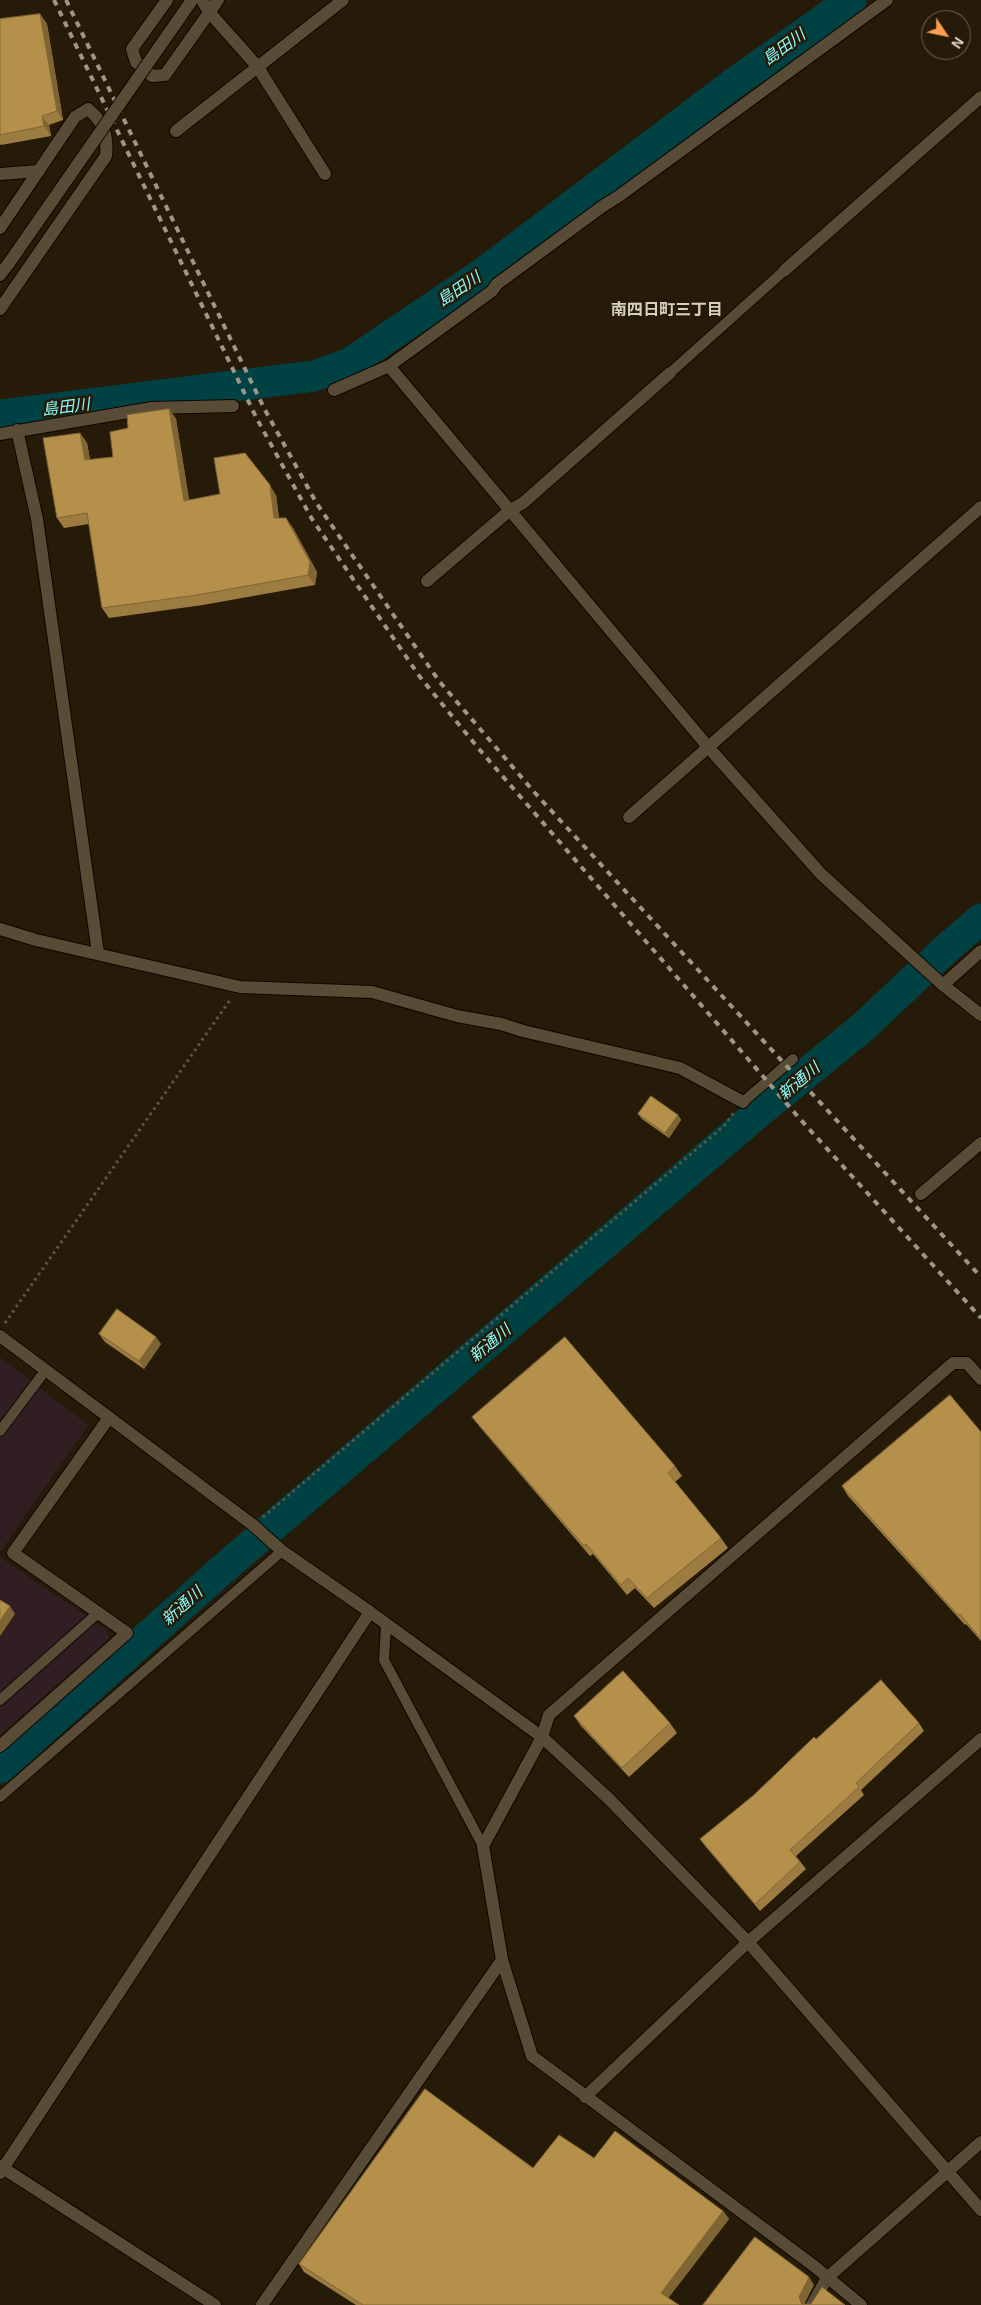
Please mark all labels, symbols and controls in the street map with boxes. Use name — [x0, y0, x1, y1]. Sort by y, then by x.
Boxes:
north arrow — [921, 10, 971, 60]
water label: 島田川 — [759, 25, 809, 69]
text: N — [948, 34, 968, 52]
water label: 島田川 — [434, 268, 484, 310]
district label: 南四日町三丁目 — [611, 300, 723, 320]
water label: 島田川 — [41, 395, 91, 419]
water label: 新通川 — [774, 1058, 824, 1104]
water label: 新通川 — [465, 1320, 515, 1366]
water label: 新通川 — [158, 1583, 206, 1629]

